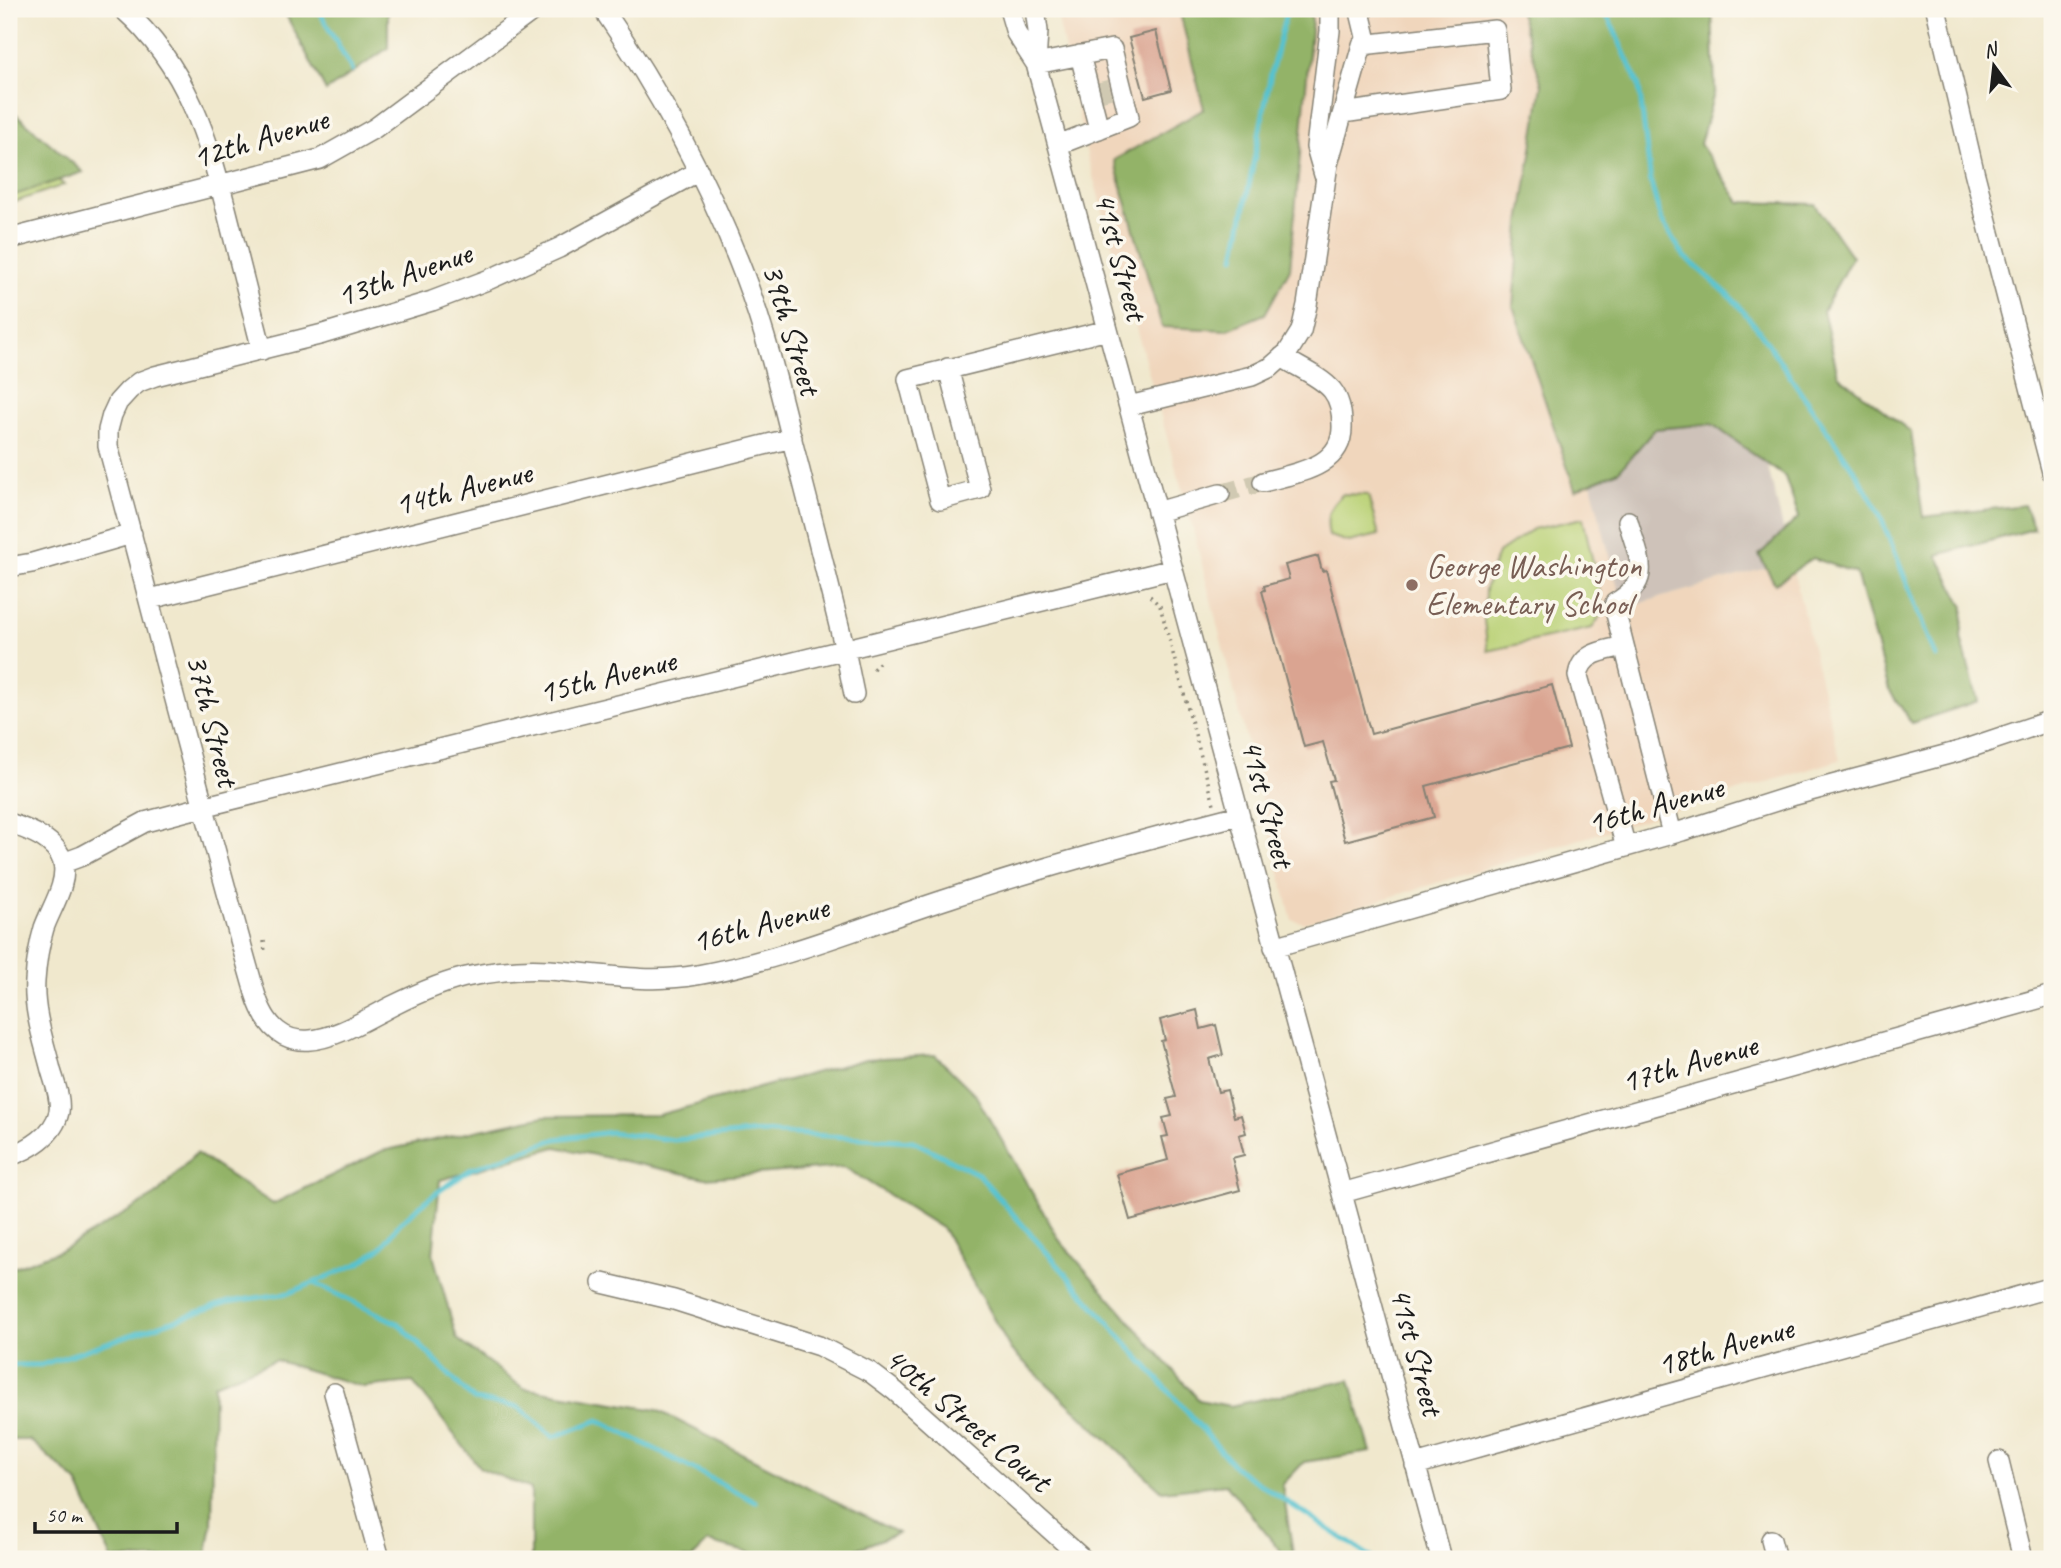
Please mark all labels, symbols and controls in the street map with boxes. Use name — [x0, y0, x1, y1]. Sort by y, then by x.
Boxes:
north arrow — [1960, 32, 2030, 102]
text: N — [1981, 37, 2002, 64]
street label: 12th Avenue — [187, 97, 335, 178]
street label: 41st Street — [1084, 187, 1159, 328]
street label: 13th Avenue — [331, 231, 479, 317]
street label: 39th Street — [752, 258, 833, 403]
street label: 14th Avenue — [390, 450, 538, 525]
place label: George Washington Elementary School — [1426, 545, 1642, 625]
marker: George Washington Elementary School — [1404, 577, 1420, 593]
street label: 15th Avenue — [534, 638, 682, 713]
street label: 37th Street — [176, 650, 250, 793]
street label: 41st Street — [1231, 734, 1306, 875]
street label: 16th Avenue — [1582, 765, 1730, 844]
street label: 16th Avenue — [687, 885, 835, 962]
street label: 17th Avenue — [1616, 1023, 1764, 1102]
street label: 41st Street — [1380, 1282, 1455, 1423]
street label: 18th Avenue — [1652, 1306, 1800, 1385]
street label: 40th Street Court — [876, 1337, 1062, 1503]
scale bar — [35, 1491, 177, 1535]
text: 50 m — [46, 1502, 84, 1528]

